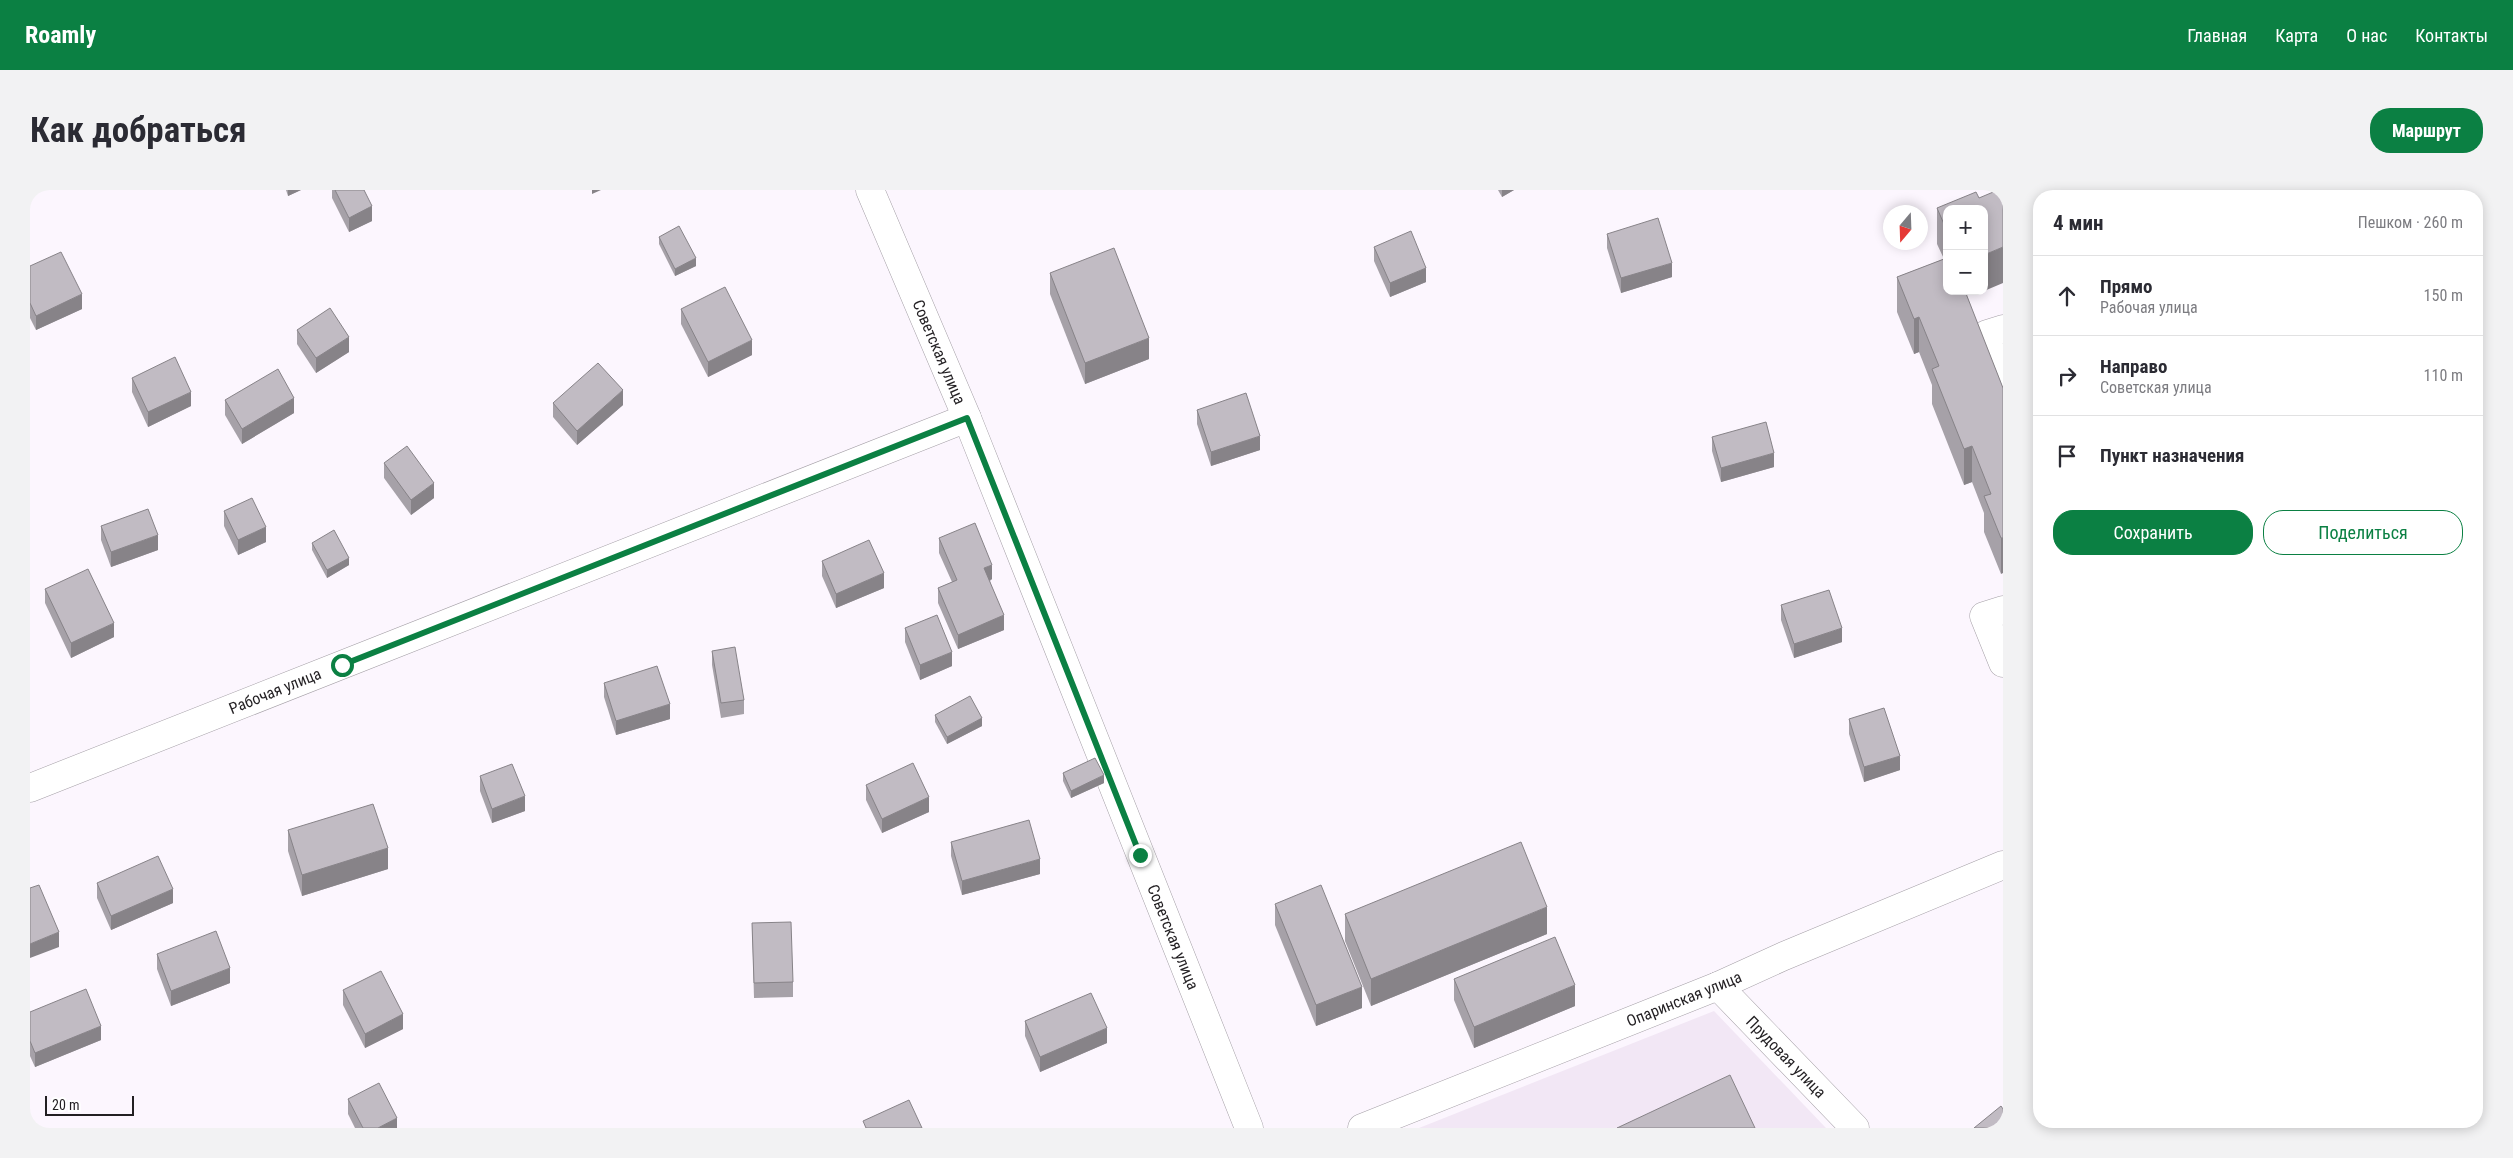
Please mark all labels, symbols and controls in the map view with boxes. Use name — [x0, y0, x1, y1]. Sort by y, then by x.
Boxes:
text: Roamly — [25, 21, 96, 49]
text: Главная — [2187, 25, 2247, 46]
text: Карта — [2275, 25, 2318, 46]
text: О нас — [2346, 25, 2387, 46]
text: Контакты — [2415, 25, 2488, 46]
button: Маршрут — [2370, 108, 2483, 153]
text: Как добраться — [30, 110, 246, 151]
north arrow — [1883, 205, 1928, 250]
map controls — [1943, 205, 1988, 295]
button: + — [1943, 205, 1988, 250]
text: 4 мин — [2053, 211, 2103, 235]
text: Пешком · 260 m — [2358, 213, 2463, 232]
button: − — [1943, 250, 1988, 295]
text: Прямо — [2100, 275, 2153, 298]
icon: ahead — [2053, 282, 2081, 310]
text: 150 m — [2424, 286, 2463, 305]
street label: Советская улица — [908, 297, 970, 407]
text: Рабочая улица — [2100, 298, 2198, 317]
text: Направо — [2100, 355, 2167, 378]
icon: right — [2053, 362, 2081, 390]
text: 110 m — [2424, 366, 2463, 385]
text: Советская улица — [2100, 378, 2212, 397]
icon: arrive — [2053, 442, 2081, 470]
text: Пункт назначения — [2100, 444, 2244, 467]
button: Сохранить — [2053, 510, 2253, 555]
button: Поделиться — [2263, 510, 2463, 555]
route start — [331, 654, 354, 677]
street label: Рабочая улица — [226, 664, 324, 718]
route end — [1129, 844, 1152, 867]
street label: Советская улица — [1143, 882, 1203, 992]
street label: Опаринская улица — [1624, 967, 1744, 1031]
street label: Прудовая улица — [1742, 1012, 1830, 1102]
scale bar — [45, 1093, 134, 1116]
text: 20 m — [52, 1097, 80, 1113]

